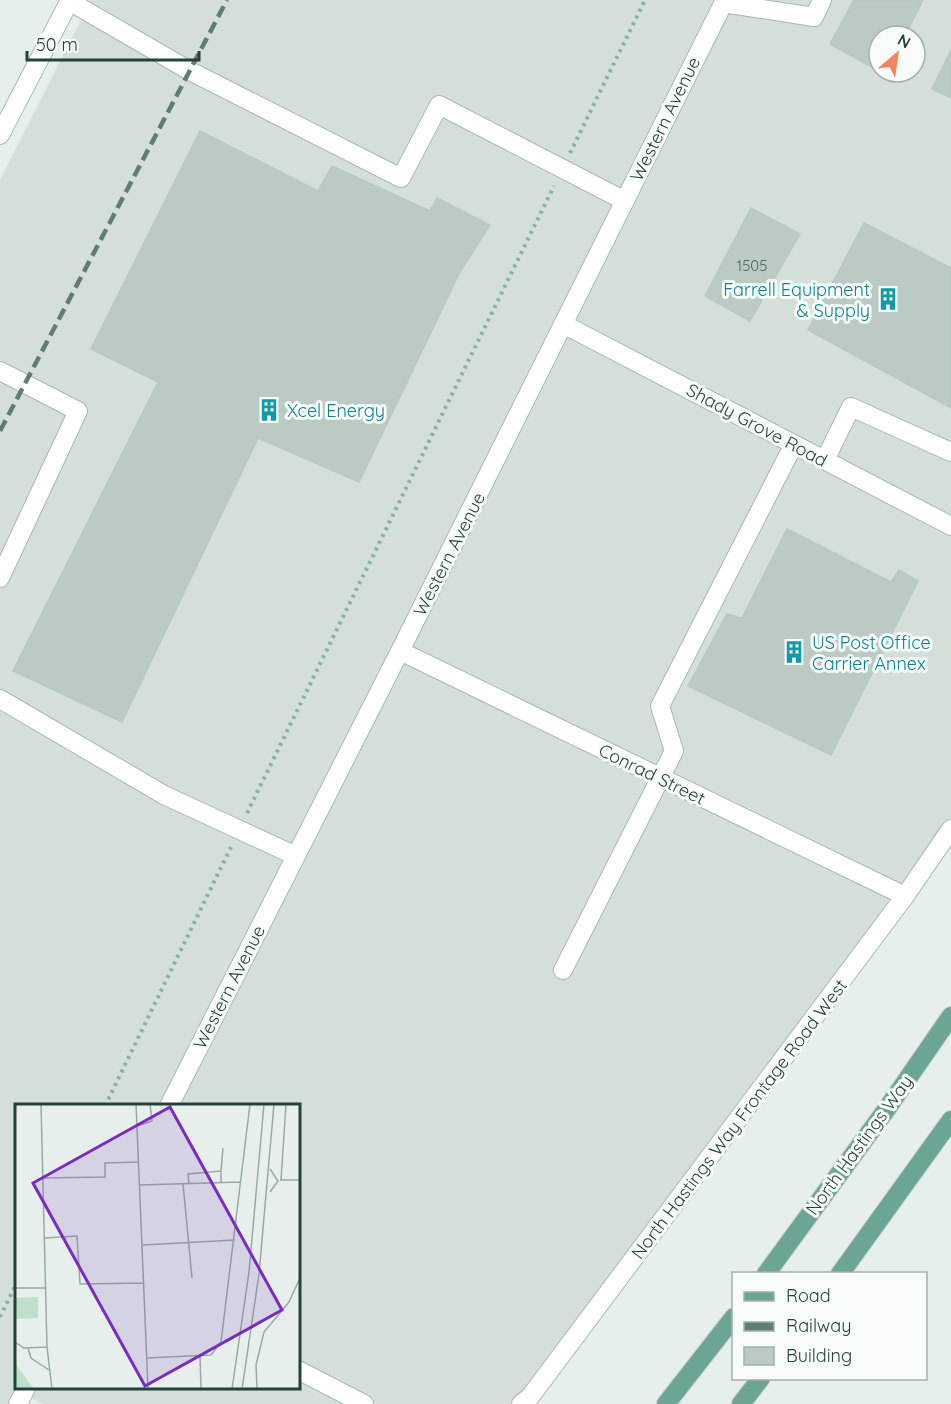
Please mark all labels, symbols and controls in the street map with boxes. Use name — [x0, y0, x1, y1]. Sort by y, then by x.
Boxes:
scale bar — [27, 24, 200, 62]
north arrow — [867, 24, 927, 84]
text: N — [894, 29, 914, 52]
text: 50 m — [36, 33, 78, 56]
street label: Western Avenue — [625, 53, 705, 185]
house number: 1505 — [737, 256, 767, 275]
place label: Farrell Equipment & Supply — [723, 278, 870, 322]
building icon: Farrell Equipment & Supply — [875, 286, 901, 312]
street label: Shady Grove Road — [683, 378, 831, 472]
building icon: Xcel Energy — [256, 397, 282, 423]
place label: Xcel Energy — [287, 399, 385, 422]
street label: Western Avenue — [408, 488, 490, 620]
place label: US Post Office Carrier Annex — [812, 631, 931, 675]
building icon: US Post Office Carrier Annex — [781, 639, 807, 665]
street label: Conrad Street — [595, 738, 709, 810]
street label: Western Avenue — [188, 921, 270, 1053]
street label: North Hastings Way Frontage Road West — [626, 974, 852, 1264]
street label: North Hastings Way — [800, 1070, 918, 1220]
inset map — [15, 1104, 300, 1389]
legend — [732, 1272, 927, 1380]
text: Road — [786, 1284, 831, 1307]
text: Railway — [786, 1314, 852, 1337]
text: Building — [786, 1344, 852, 1367]

